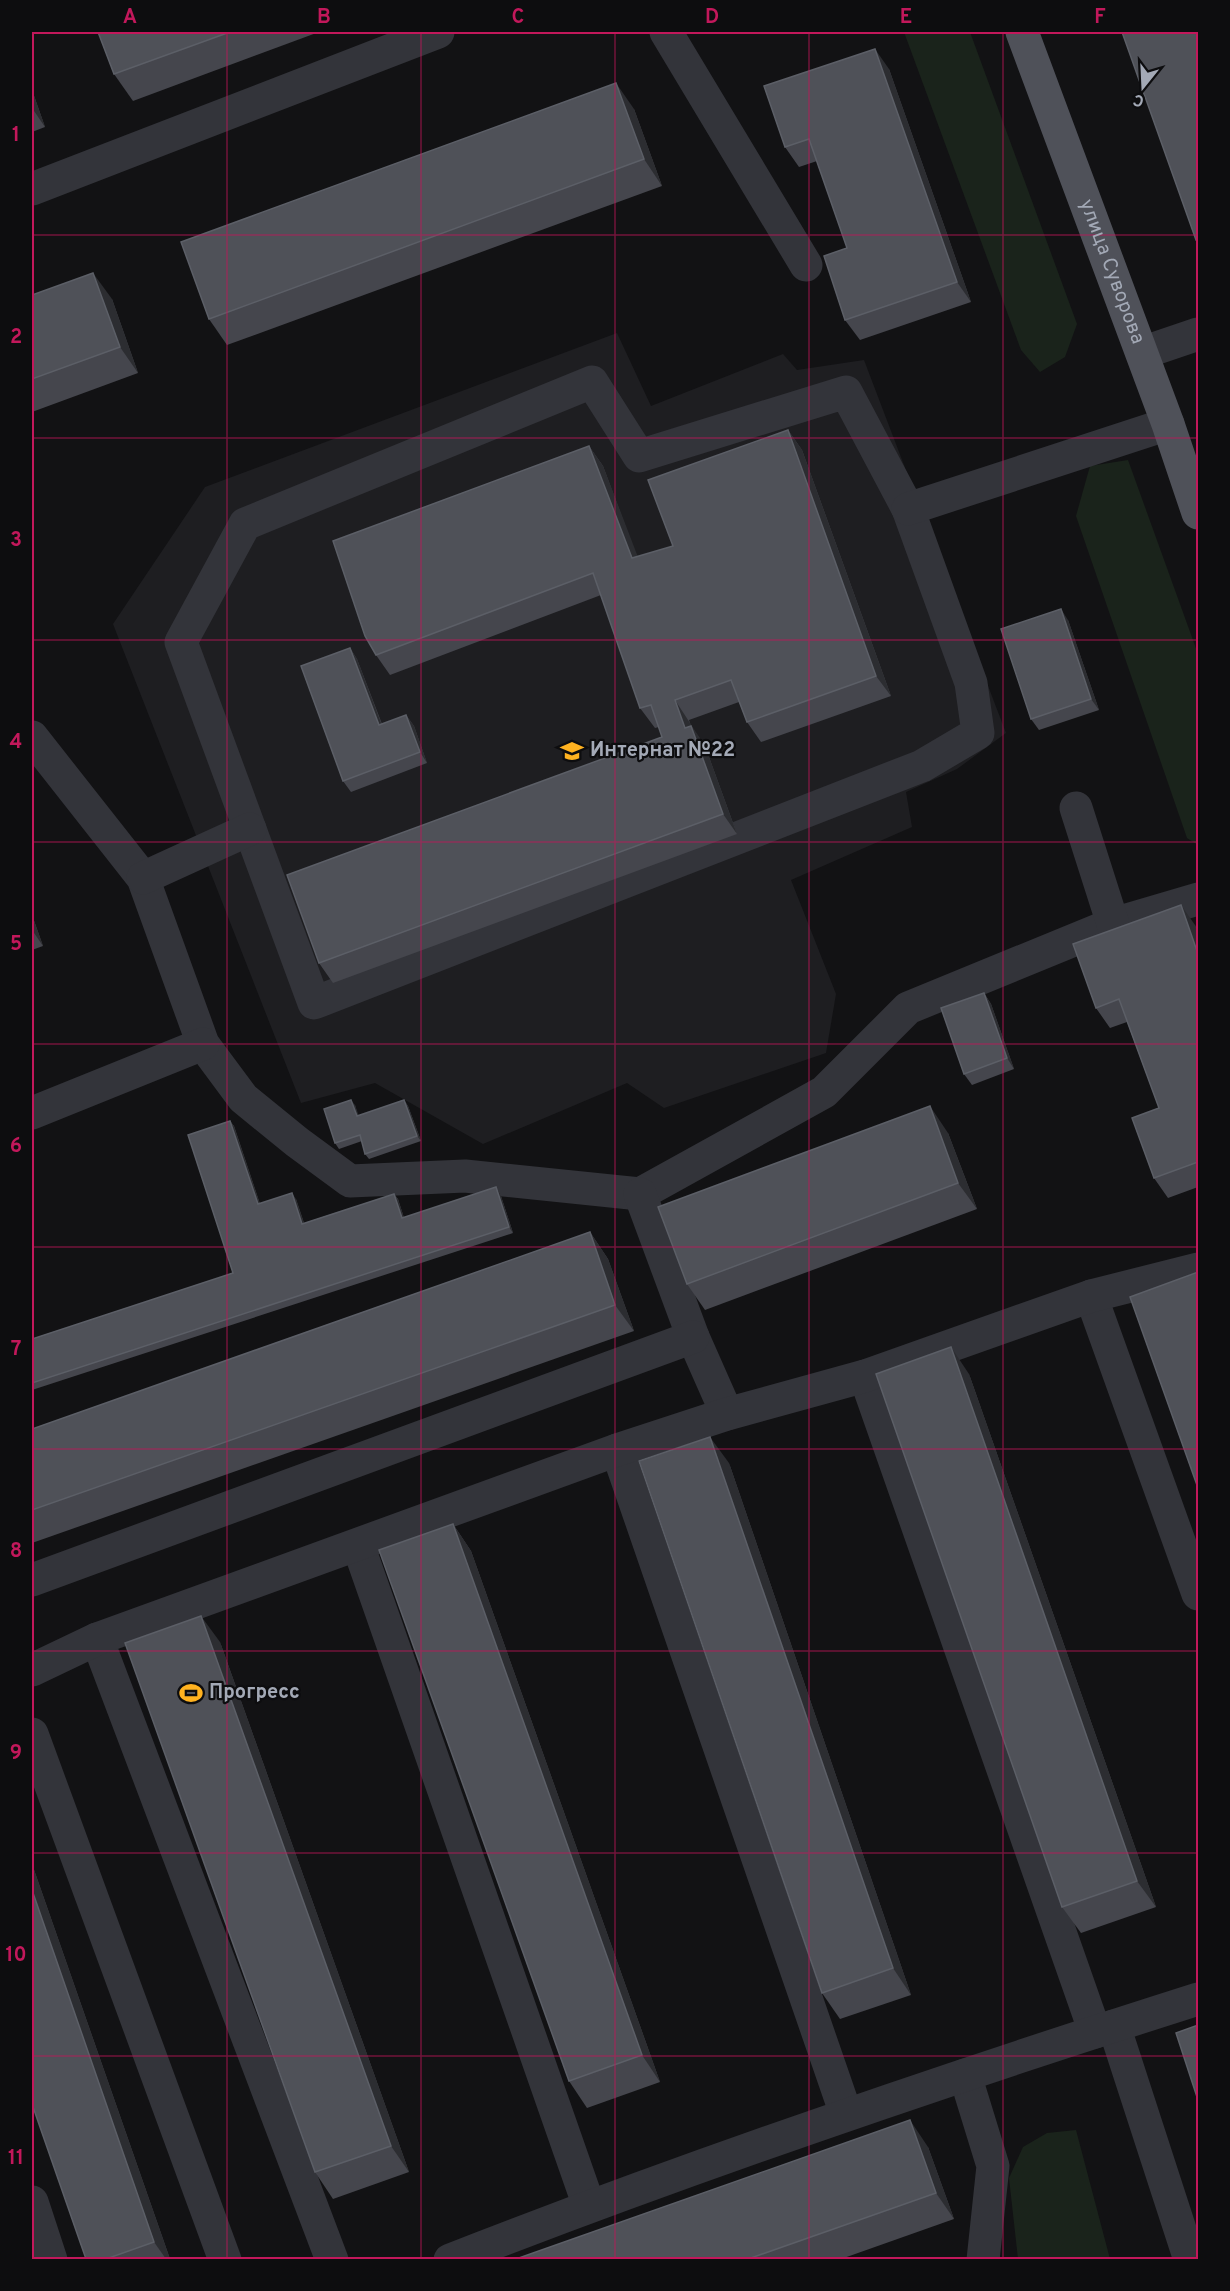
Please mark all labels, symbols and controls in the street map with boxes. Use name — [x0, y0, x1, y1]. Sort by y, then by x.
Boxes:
text: A — [123, 5, 137, 31]
text: B — [317, 5, 331, 31]
text: C — [512, 5, 524, 31]
text: D — [705, 5, 719, 31]
text: E — [900, 5, 912, 31]
text: F — [1094, 5, 1106, 31]
north arrow — [1113, 57, 1173, 117]
text: С — [1131, 88, 1147, 110]
text: 1 — [12, 123, 20, 149]
street label: улица Суворова — [1073, 196, 1150, 348]
text: 2 — [10, 325, 22, 351]
text: 3 — [10, 528, 22, 554]
text: 4 — [10, 730, 22, 756]
school or university icon: Интернат №22 — [559, 738, 585, 764]
place label: Интернат №22 — [590, 738, 735, 764]
text: 5 — [10, 932, 22, 958]
text: 6 — [10, 1134, 22, 1160]
text: 7 — [11, 1337, 21, 1363]
text: 8 — [10, 1539, 22, 1565]
sports icon: Прогресс — [178, 1680, 204, 1706]
place label: Прогресс — [209, 1680, 300, 1706]
text: 9 — [10, 1741, 22, 1767]
text: 10 — [5, 1943, 27, 1969]
text: 11 — [8, 2146, 24, 2172]

